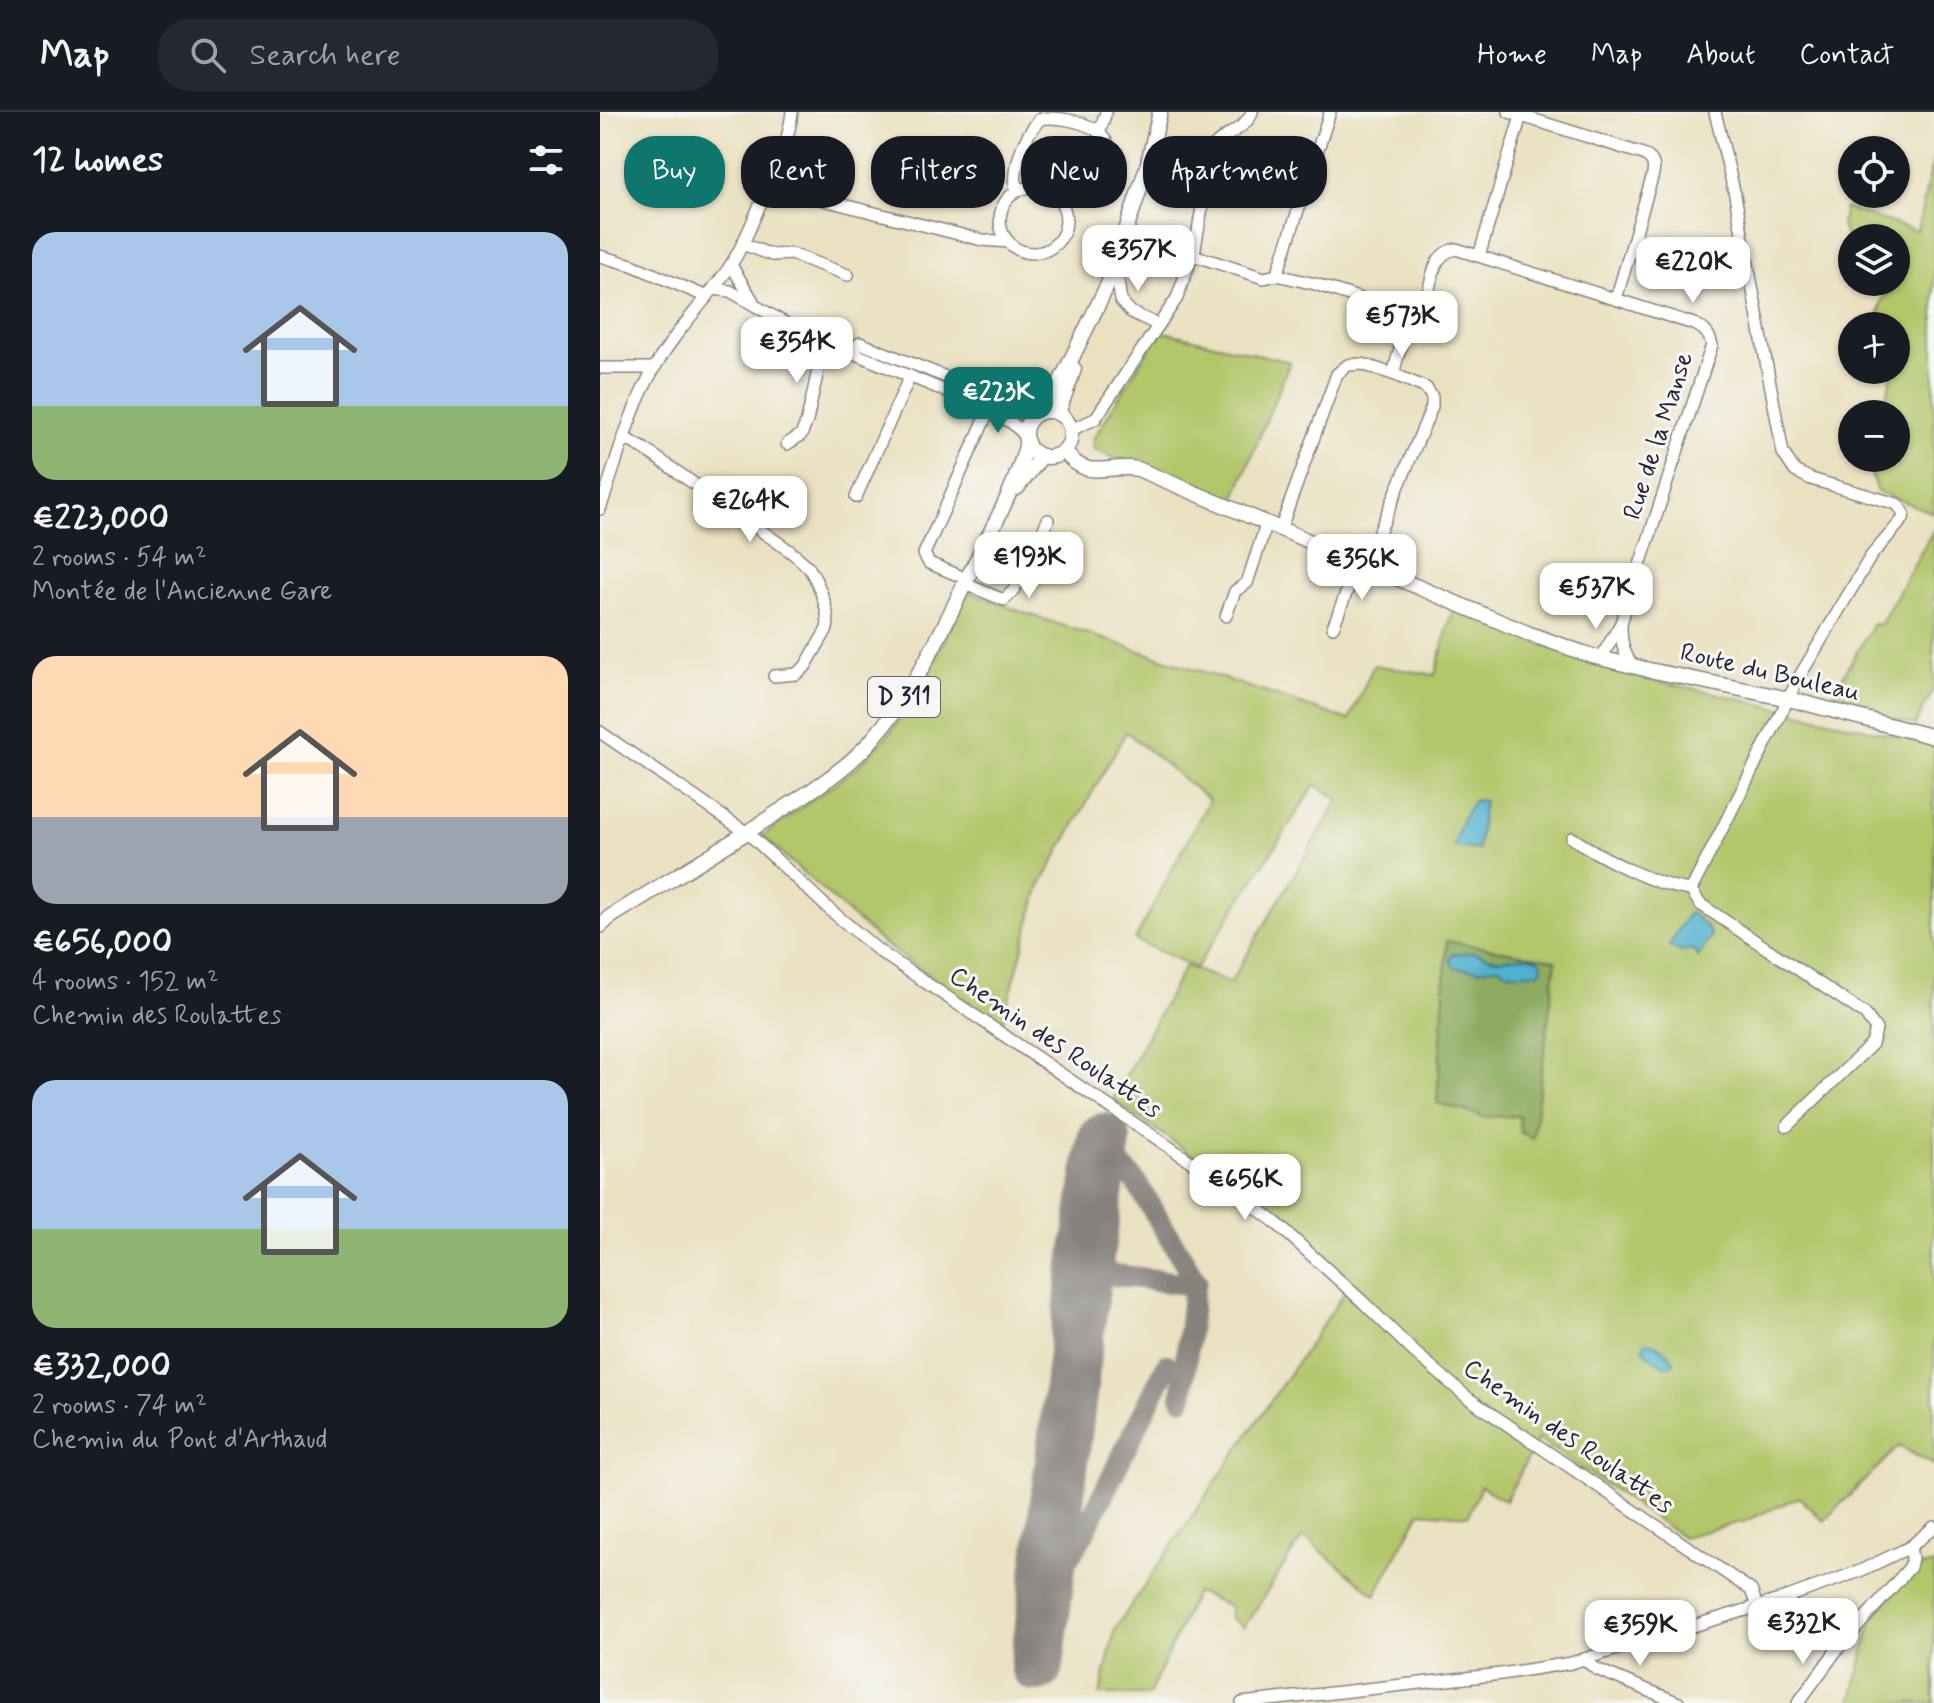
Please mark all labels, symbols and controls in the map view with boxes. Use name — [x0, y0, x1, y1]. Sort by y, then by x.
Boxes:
search box — [158, 19, 718, 91]
text: Map — [40, 31, 110, 80]
icon: search — [186, 33, 230, 77]
text: Search here — [250, 36, 401, 75]
text: Home — [1477, 37, 1547, 74]
text: Map — [1591, 37, 1642, 74]
text: About — [1686, 37, 1755, 74]
text: Contact — [1799, 37, 1894, 74]
chip: Buy — [624, 136, 725, 208]
chip: Rent — [741, 136, 855, 208]
chip: Filters — [871, 136, 1005, 208]
chip: New — [1021, 136, 1127, 208]
chip: Apartment — [1143, 136, 1327, 208]
map controls — [1838, 136, 1910, 472]
button: locate — [1838, 136, 1910, 208]
text: 12 homes — [32, 138, 163, 183]
icon: filters — [524, 138, 568, 182]
button: layers — [1838, 224, 1910, 296]
pin: €357K — [1082, 225, 1194, 293]
text: €357K — [1100, 234, 1176, 268]
pin: €220K — [1637, 237, 1749, 305]
text: €220K — [1654, 246, 1732, 280]
icon: home — [228, 284, 372, 428]
pin: €573K — [1346, 291, 1458, 359]
text: €573K — [1365, 300, 1439, 334]
button: + — [1838, 312, 1910, 384]
pin: €354K — [741, 317, 853, 385]
text: €354K — [759, 326, 835, 360]
street label: Rue de la Manse — [1616, 348, 1702, 524]
pin: €223K — [942, 367, 1054, 435]
text: €223K — [962, 376, 1034, 410]
button: − — [1838, 400, 1910, 472]
pin: €264K — [694, 476, 806, 544]
text: €264K — [711, 485, 789, 519]
text: €223,000 — [32, 496, 169, 541]
pin: €193K — [973, 532, 1085, 600]
pin: €356K — [1306, 534, 1418, 602]
text: 2 rooms · 54 m² — [32, 541, 207, 575]
text: €193K — [992, 541, 1066, 575]
text: €356K — [1325, 543, 1399, 577]
pin: €537K — [1540, 563, 1652, 631]
text: €537K — [1558, 572, 1634, 606]
text: Montée de l'Ancienne Gare — [32, 575, 332, 609]
street label: Route du Bouleau — [1677, 636, 1863, 710]
road number: D 311 — [868, 677, 940, 717]
icon: home — [228, 708, 372, 852]
text: €656,000 — [32, 920, 172, 965]
street label: Chemin des Roulattes — [942, 959, 1168, 1127]
text: 4 rooms · 152 m² — [32, 965, 219, 999]
text: Chemin des Roulattes — [32, 999, 281, 1033]
icon: home — [228, 1132, 372, 1276]
pin: €656K — [1189, 1154, 1301, 1222]
text: €656K — [1208, 1163, 1282, 1197]
text: €332,000 — [32, 1344, 171, 1389]
street label: Chemin des Roulattes — [1456, 1352, 1680, 1522]
text: 2 rooms · 74 m² — [32, 1389, 207, 1423]
text: Chemin du Pont d'Arthaud — [32, 1423, 328, 1457]
pin: €332K — [1747, 1598, 1859, 1666]
pin: €359K — [1584, 1600, 1696, 1668]
text: €332K — [1766, 1607, 1840, 1641]
text: €359K — [1603, 1609, 1677, 1643]

